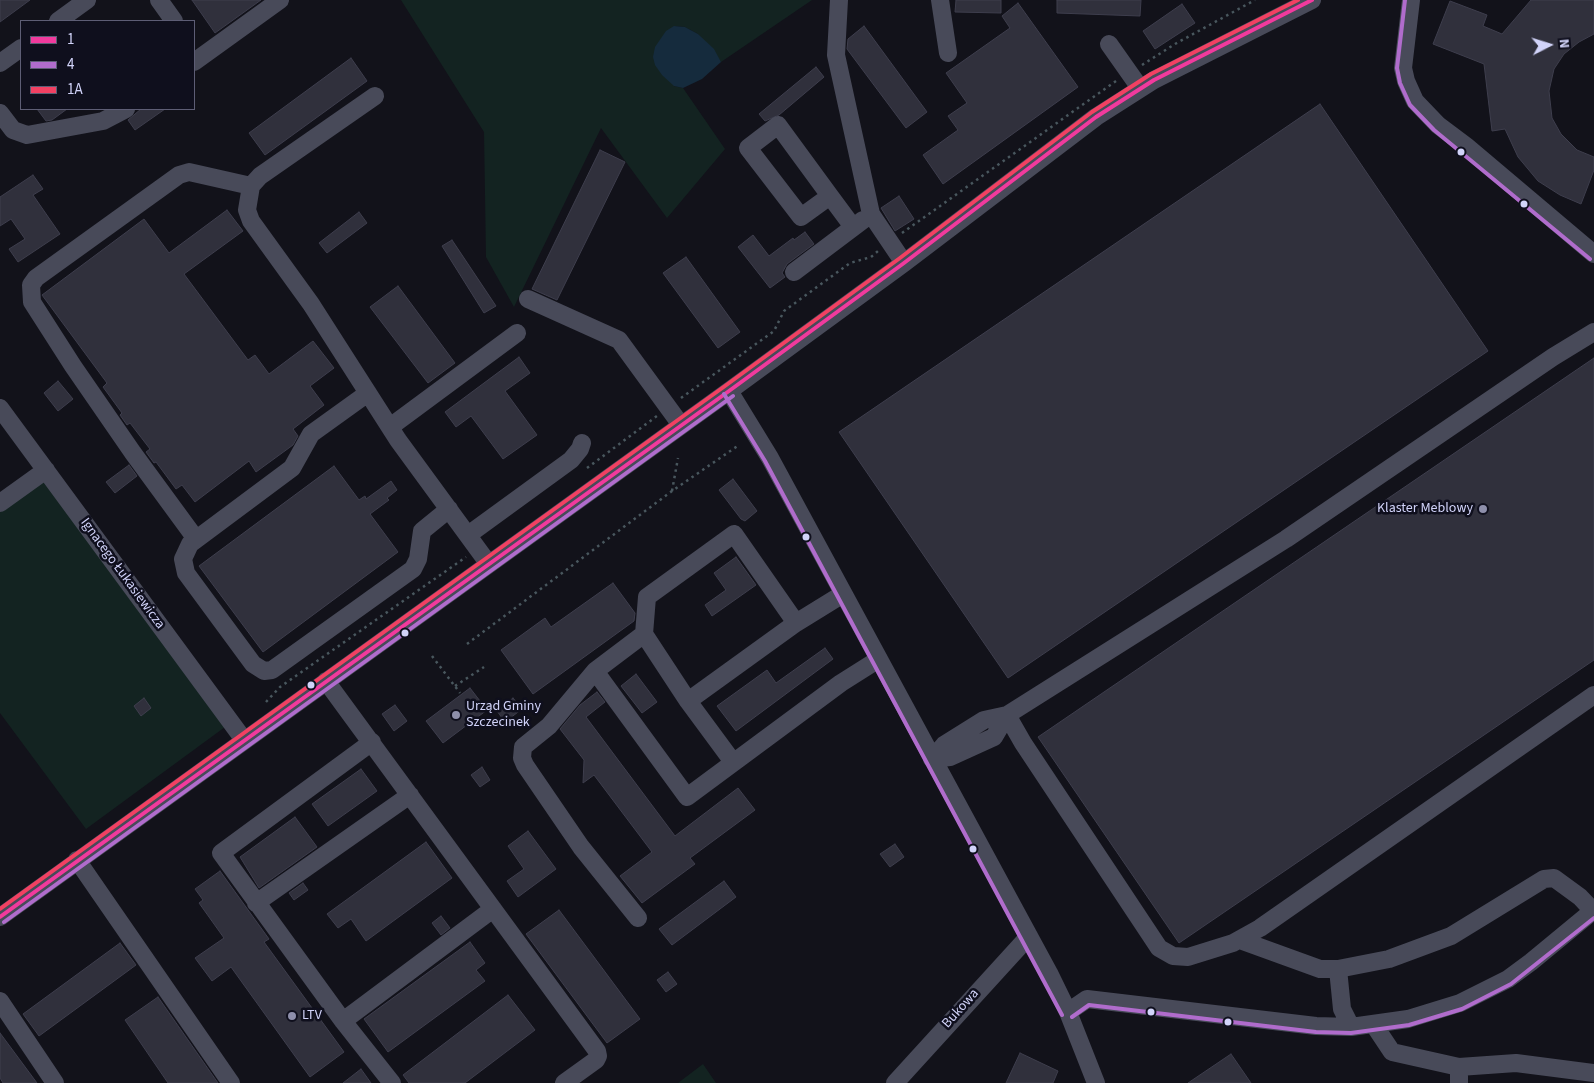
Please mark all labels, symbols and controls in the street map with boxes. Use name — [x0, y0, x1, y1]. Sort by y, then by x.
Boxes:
legend — [20, 20, 195, 110]
north arrow — [1524, 20, 1574, 70]
text: 1 — [67, 29, 74, 50]
text: N — [1554, 38, 1574, 49]
text: 4 — [67, 54, 74, 75]
text: 1A — [67, 79, 83, 100]
unlabelled marker — [1456, 147, 1466, 157]
unlabelled marker — [1519, 199, 1529, 209]
place label: Klaster Meblowy — [1377, 501, 1473, 517]
marker: Klaster Meblowy — [1477, 503, 1489, 515]
street label: Ignacego Łukasiewicza — [76, 515, 168, 633]
unlabelled marker — [801, 532, 811, 542]
unlabelled marker — [400, 628, 410, 638]
unlabelled marker — [306, 680, 316, 690]
place label: Urząd Gminy Szczecinek — [466, 699, 541, 732]
marker: Urząd Gminy Szczecinek — [450, 709, 462, 721]
unlabelled marker — [968, 844, 978, 854]
street label: Bukowa — [939, 986, 983, 1032]
unlabelled marker — [1146, 1007, 1156, 1017]
place label: LTV — [302, 1008, 322, 1024]
marker: LTV — [286, 1010, 298, 1022]
unlabelled marker — [1223, 1017, 1233, 1027]

